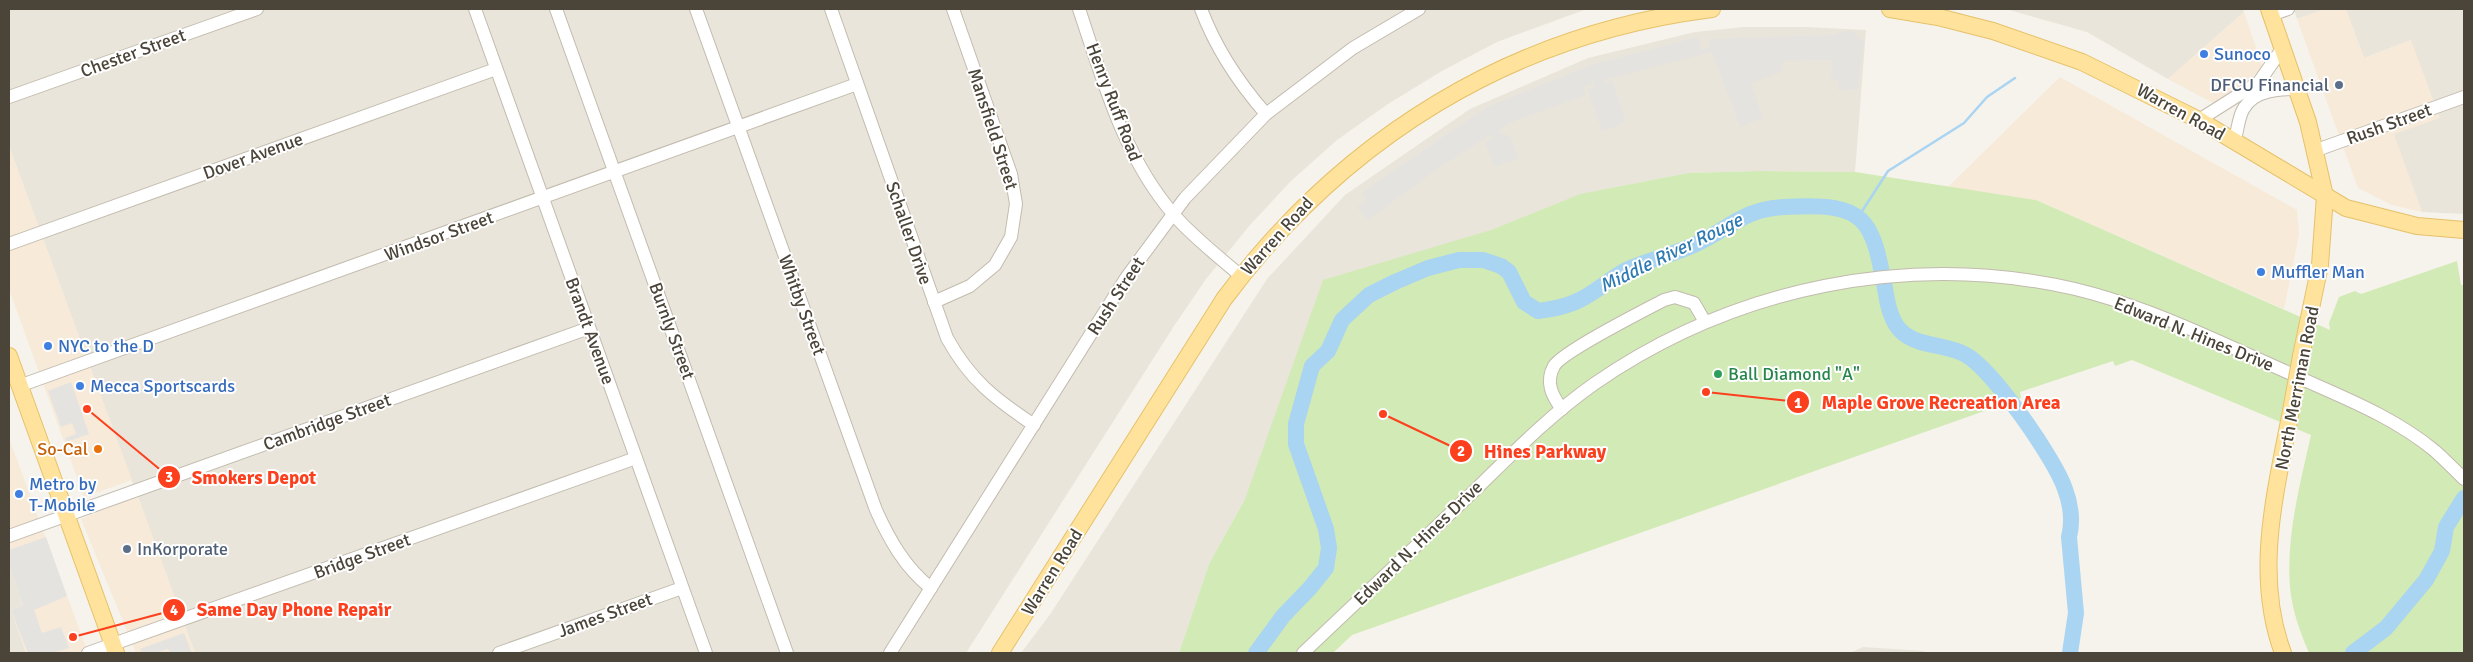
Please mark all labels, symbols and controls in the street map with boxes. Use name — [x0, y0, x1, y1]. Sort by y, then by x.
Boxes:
street label: Chester Street — [77, 24, 189, 82]
street label: Henry Ruff Road — [1081, 40, 1147, 164]
place label: Sunoco — [2214, 43, 2271, 65]
marker: Sunoco — [2198, 48, 2210, 60]
street label: Mansfield Street — [963, 65, 1023, 193]
place label: DFCU Financial — [2210, 74, 2329, 96]
street label: Warren Road — [2133, 79, 2229, 145]
marker: DFCU Financial — [2333, 79, 2345, 91]
street label: Rush Street — [2344, 98, 2434, 150]
street label: Dover Avenue — [200, 128, 306, 184]
street label: Schaller Drive — [881, 179, 937, 287]
street label: Warren Road — [1236, 192, 1318, 280]
street label: Windsor Street — [382, 206, 496, 266]
water label: Middle River Rouge — [1596, 207, 1748, 298]
street label: Whitby Street — [774, 252, 830, 358]
street label: Rush Street — [1083, 253, 1149, 339]
place label: Muffler Man — [2271, 261, 2365, 283]
marker: Muffler Man — [2255, 266, 2267, 278]
street label: Brandt Avenue — [560, 275, 620, 387]
street label: Burnly Street — [644, 280, 700, 382]
street label: Edward N. Hines Drive — [2111, 292, 2277, 376]
street label: North Merriman Road — [2270, 304, 2324, 472]
place label: NYC to the D — [58, 335, 154, 357]
marker: NYC to the D — [42, 340, 54, 352]
place label: Ball Diamond "A" — [1728, 363, 1860, 385]
marker: Ball Diamond "A" — [1712, 368, 1724, 380]
place label: Mecca Sportscards — [90, 375, 235, 397]
marker: Mecca Sportscards — [74, 380, 86, 392]
callout: Maple Grove Recreation Area — [1786, 385, 2070, 419]
street label: Cambridge Street — [260, 389, 394, 455]
text: Maple Grove Recreation Area — [1821, 391, 2061, 415]
text: 1 — [1794, 394, 1802, 412]
callout: Hines Parkway — [1448, 434, 1616, 468]
place label: So-Cal — [37, 438, 88, 460]
text: Hines Parkway — [1484, 440, 1607, 464]
text: 2 — [1457, 442, 1465, 460]
marker: So-Cal — [92, 443, 104, 455]
callout: Smokers Depot — [157, 460, 326, 494]
text: Smokers Depot — [192, 466, 316, 490]
text: 3 — [165, 468, 173, 486]
place label: Metro by T-Mobile — [29, 473, 97, 516]
street label: Edward N. Hines Drive — [1349, 476, 1487, 610]
marker: Metro by T-Mobile — [13, 488, 25, 500]
street label: Warren Road — [1017, 525, 1087, 619]
street label: Bridge Street — [311, 528, 413, 584]
place label: InKorporate — [137, 538, 228, 560]
marker: InKorporate — [121, 543, 133, 555]
street label: James Street — [555, 588, 655, 642]
callout: Same Day Phone Repair — [162, 593, 401, 627]
text: Same Day Phone Repair — [197, 598, 392, 622]
text: 4 — [170, 601, 178, 619]

